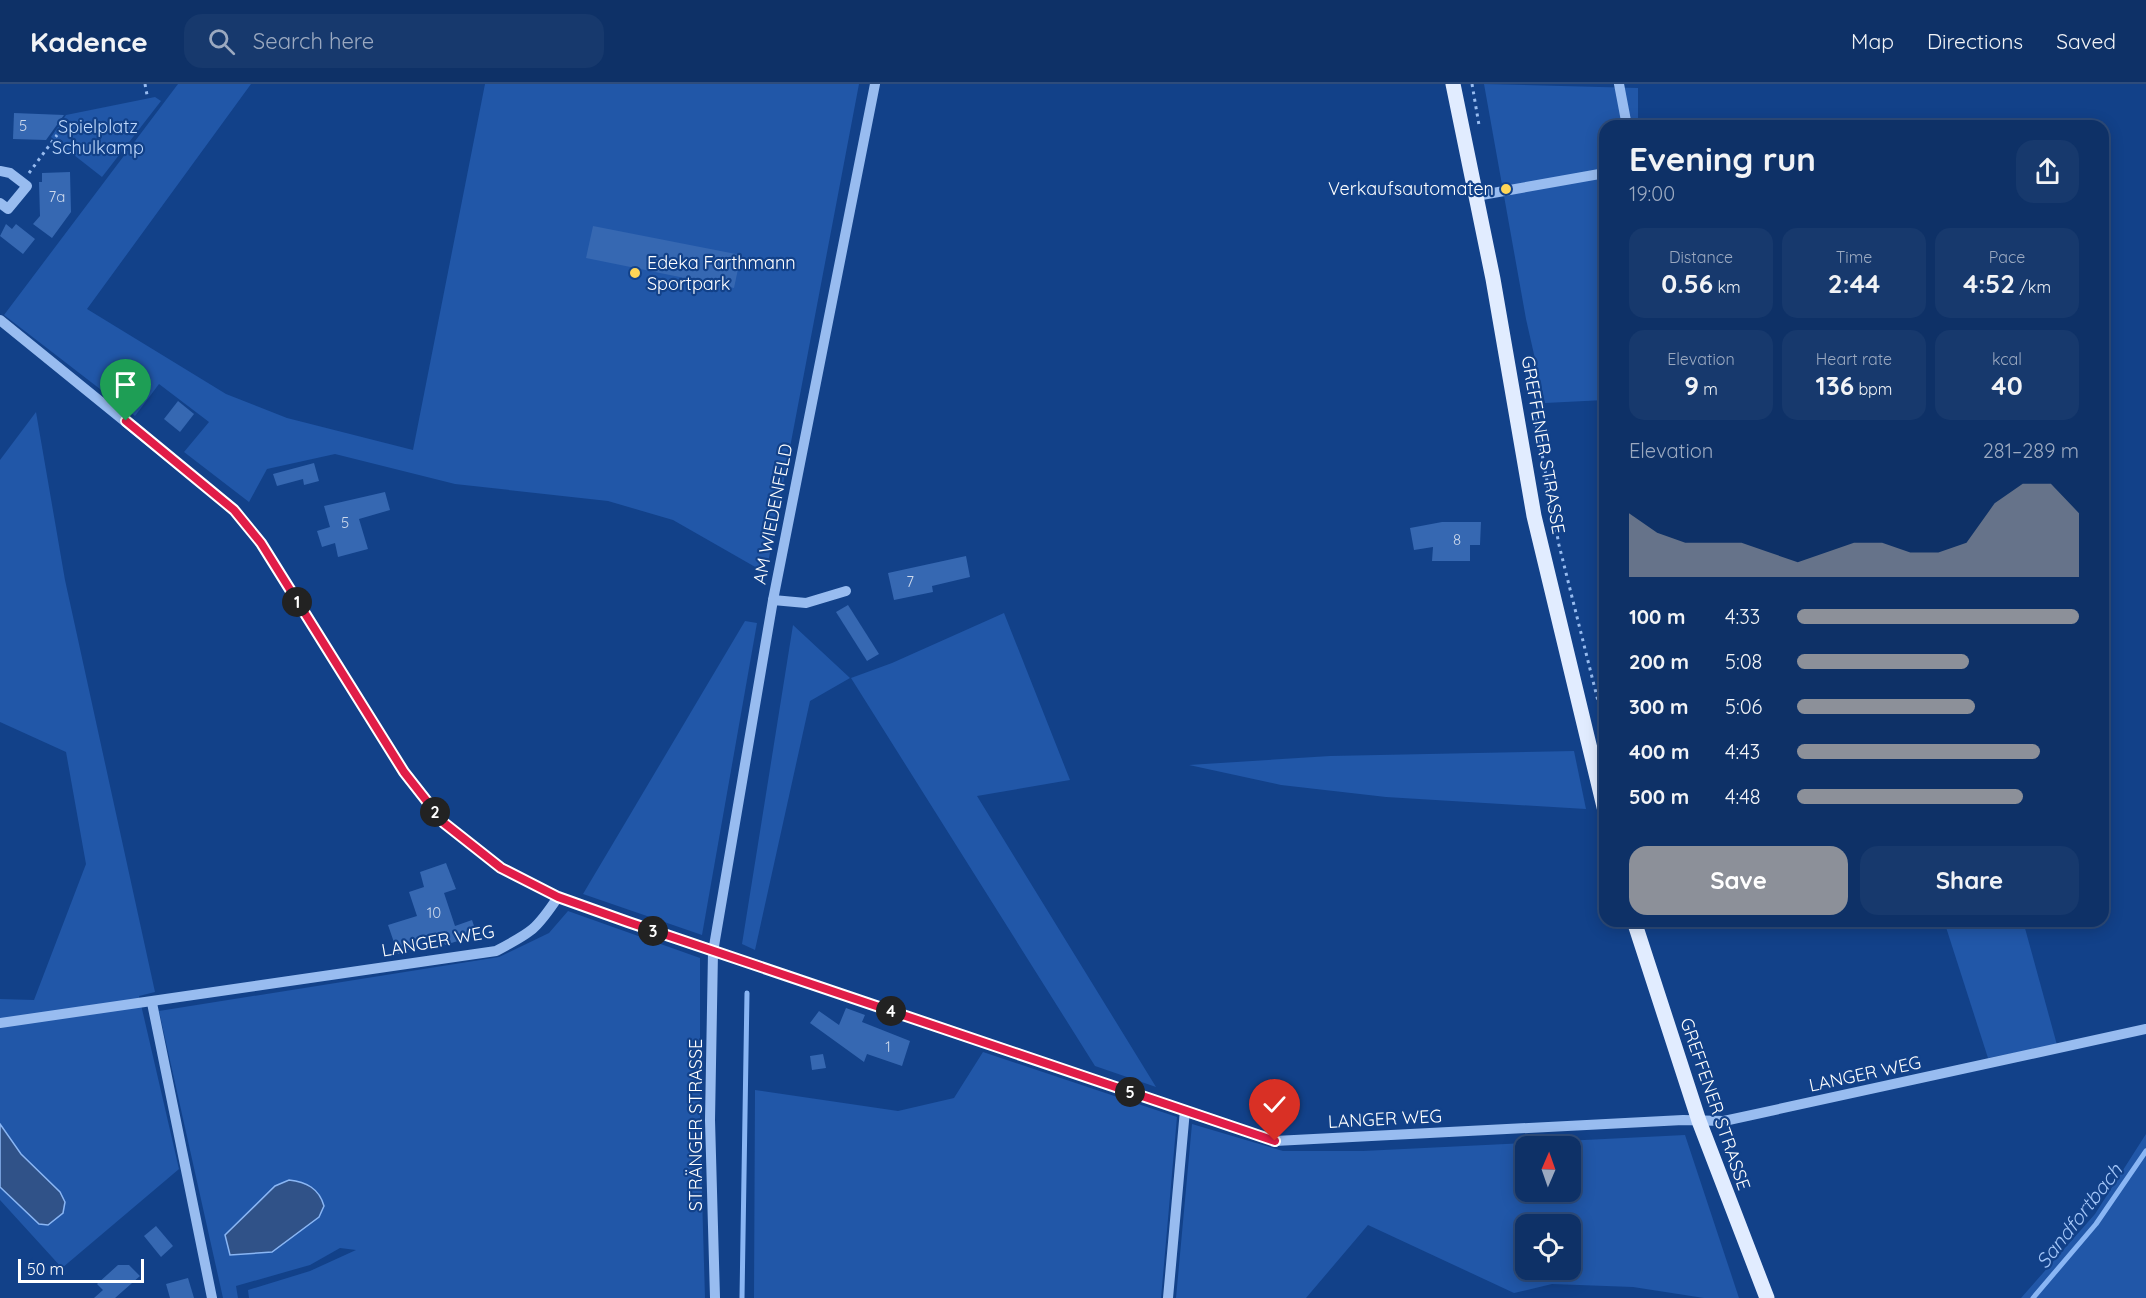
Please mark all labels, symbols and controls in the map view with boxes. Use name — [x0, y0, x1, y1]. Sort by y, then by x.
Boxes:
search box — [184, 14, 604, 68]
text: Kadence — [30, 24, 148, 59]
icon: search — [205, 25, 238, 58]
text: Search here — [253, 27, 374, 55]
text: Map — [1851, 28, 1894, 54]
text: Directions — [1927, 28, 2023, 54]
text: Saved — [2056, 28, 2116, 54]
park label: Spielplatz Schulkamp — [52, 115, 144, 159]
house number: 5 — [19, 116, 27, 135]
text: Evening run — [1629, 138, 1816, 179]
button: share — [2016, 140, 2079, 203]
place label: Verkaufsautomaten — [1328, 177, 1494, 200]
text: 19:00 — [1629, 181, 1675, 206]
marker: Verkaufsautomaten — [1499, 182, 1513, 196]
house number: 7a — [49, 187, 65, 206]
text: Distance — [1669, 247, 1733, 267]
text: Time — [1836, 247, 1872, 267]
text: Pace — [1989, 247, 2025, 267]
place label: Edeka Farthmann Sportpark — [647, 251, 796, 295]
marker: Edeka Farthmann Sportpark — [628, 266, 642, 280]
text: 0.56 — [1661, 267, 1713, 300]
text: 2:44 — [1828, 267, 1880, 300]
text: 4:52 — [1963, 267, 2015, 300]
text: km — [1713, 277, 1741, 297]
text: /km — [2015, 277, 2051, 297]
text: Elevation — [1667, 349, 1735, 369]
text: Heart rate — [1816, 349, 1892, 369]
text: kcal — [1992, 349, 2022, 369]
street label: GREFFENER STRASSE — [1516, 354, 1571, 536]
pin — [100, 359, 151, 421]
icon: arrive — [109, 368, 142, 401]
text: 9 — [1684, 369, 1699, 402]
text: 136 — [1816, 369, 1854, 402]
text: 40 — [1991, 369, 2023, 402]
text: m — [1699, 379, 1718, 399]
text: bpm — [1854, 379, 1892, 399]
text: Elevation — [1629, 438, 1713, 463]
text: 281–289 m — [1983, 438, 2079, 463]
street label: AM WIEDENFELD — [748, 442, 797, 586]
house number: 5 — [341, 513, 349, 532]
house number: 8 — [1453, 530, 1461, 549]
house number: 7 — [906, 572, 914, 591]
pin: 1 — [282, 587, 312, 617]
text: 1 — [294, 592, 300, 612]
text: 100 m — [1629, 604, 1685, 629]
text: 4:33 — [1725, 604, 1760, 629]
text: 200 m — [1629, 649, 1689, 674]
text: 5:08 — [1725, 649, 1762, 674]
text: 300 m — [1629, 694, 1688, 719]
text: 5:06 — [1725, 694, 1762, 719]
text: 400 m — [1629, 739, 1689, 764]
text: 4:43 — [1725, 739, 1760, 764]
text: 500 m — [1629, 784, 1689, 809]
text: 4:48 — [1725, 784, 1761, 809]
pin: 2 — [420, 797, 450, 827]
text: 2 — [430, 802, 440, 822]
button: Save — [1629, 846, 1848, 915]
button: Share — [1860, 846, 2079, 915]
house number: 10 — [427, 903, 441, 922]
pin: 3 — [638, 916, 668, 946]
street label: LANGER WEG — [380, 919, 496, 962]
text: 3 — [649, 921, 657, 941]
pin: 4 — [876, 996, 906, 1026]
text: 4 — [886, 1001, 896, 1021]
street label: GREFFENER STRASSE — [1675, 1015, 1756, 1193]
house number: 1 — [885, 1037, 891, 1056]
street label: STRÄNGER STRASSE — [684, 1039, 707, 1211]
street label: LANGER WEG — [1807, 1050, 1923, 1097]
pin: 5 — [1115, 1077, 1145, 1107]
pin — [1249, 1079, 1300, 1141]
text: 5 — [1125, 1082, 1135, 1102]
icon: check — [1258, 1088, 1291, 1121]
street label: LANGER WEG — [1327, 1104, 1443, 1133]
north arrow — [1515, 1136, 1581, 1202]
map controls — [1515, 1136, 1581, 1280]
water label: Sandfortbach — [2030, 1158, 2128, 1273]
button: locate — [1515, 1214, 1581, 1280]
scale bar — [18, 1256, 144, 1284]
text: 50 m — [27, 1259, 64, 1279]

